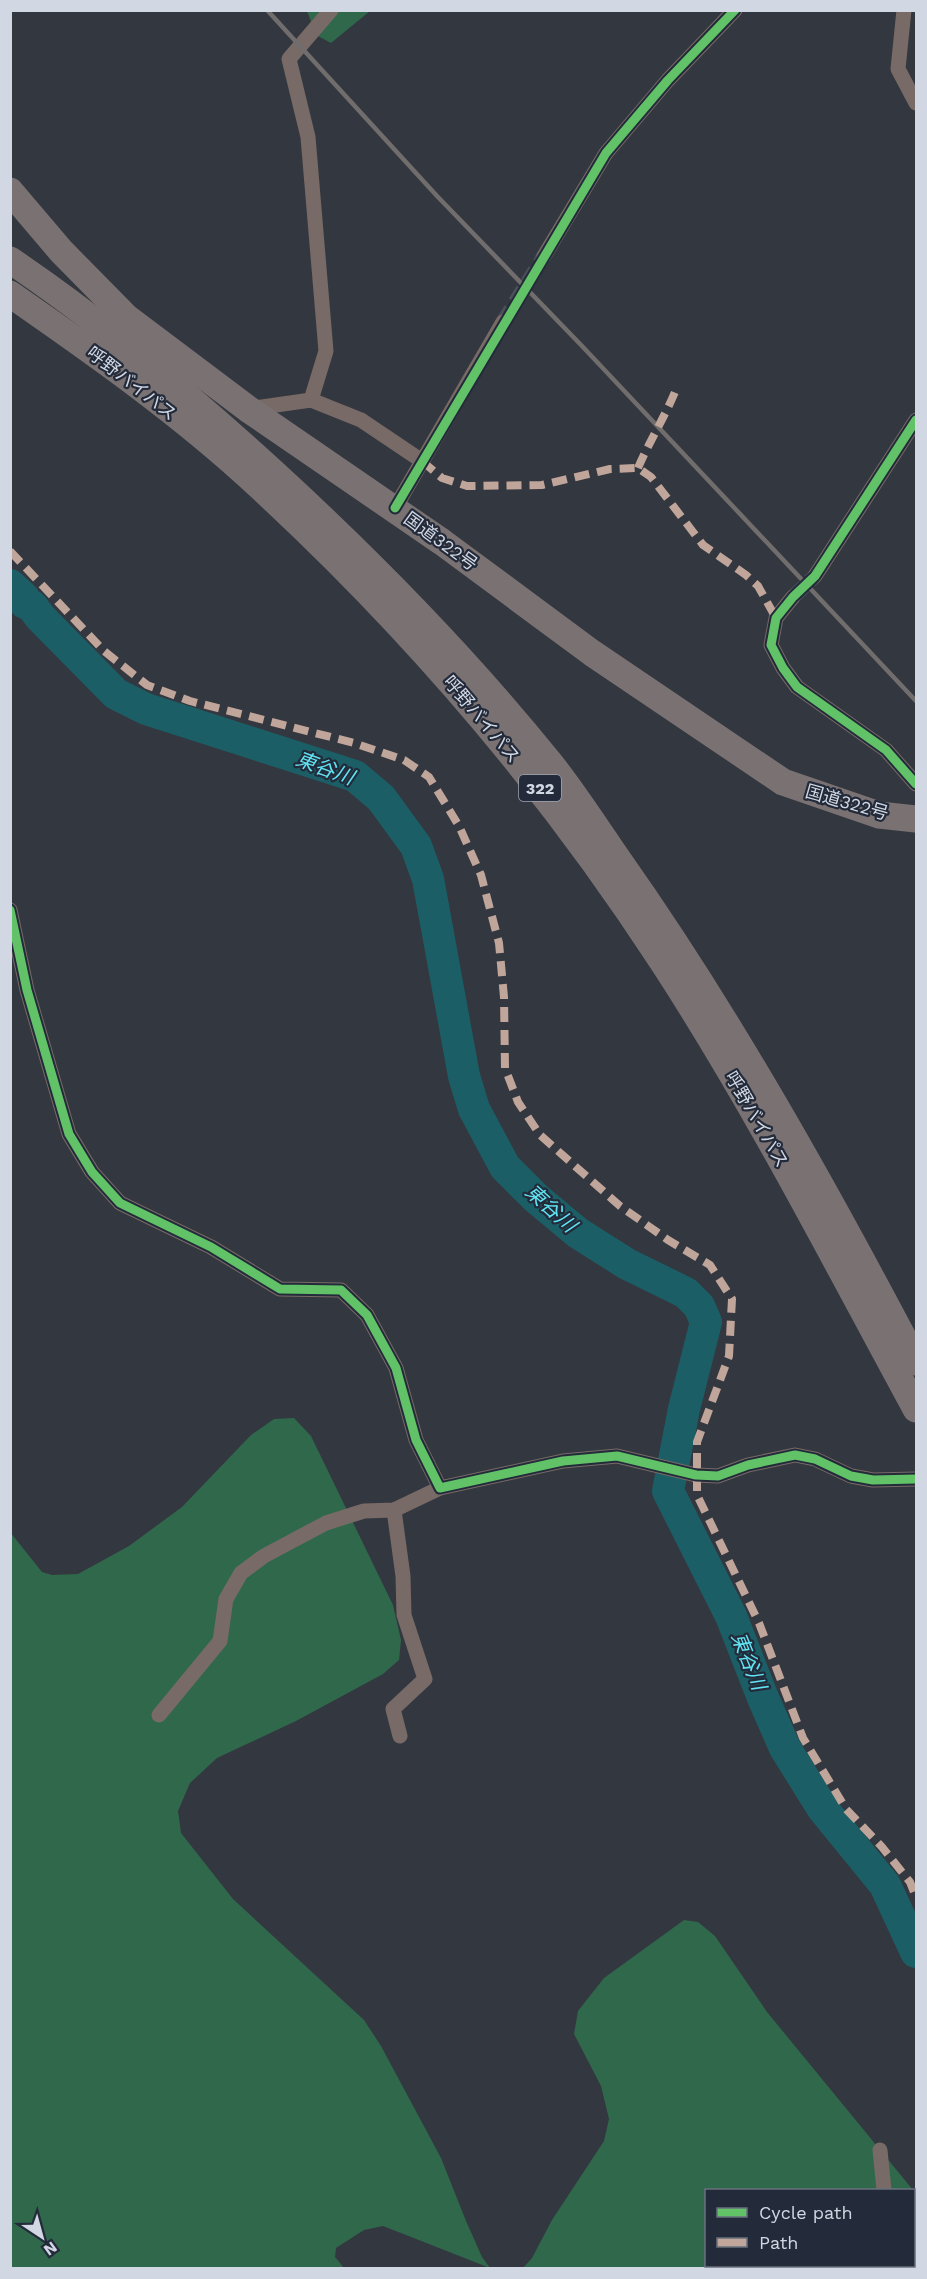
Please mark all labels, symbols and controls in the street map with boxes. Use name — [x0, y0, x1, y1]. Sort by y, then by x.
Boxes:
street label: 呼野バイパス — [83, 342, 181, 424]
street label: 国道322号 — [400, 507, 482, 575]
street label: 呼野バイパス — [439, 671, 525, 767]
water label: 東谷川 — [293, 746, 359, 790]
road number: 322 — [519, 775, 561, 801]
street label: 国道322号 — [803, 780, 891, 824]
street label: 呼野バイパス — [721, 1067, 793, 1171]
water label: 東谷川 — [521, 1179, 583, 1238]
water label: 東谷川 — [727, 1629, 772, 1695]
legend — [705, 2189, 915, 2267]
text: Cycle path — [759, 2202, 853, 2223]
north arrow — [12, 2207, 72, 2267]
text: Path — [759, 2232, 799, 2253]
text: N — [40, 2238, 61, 2260]

